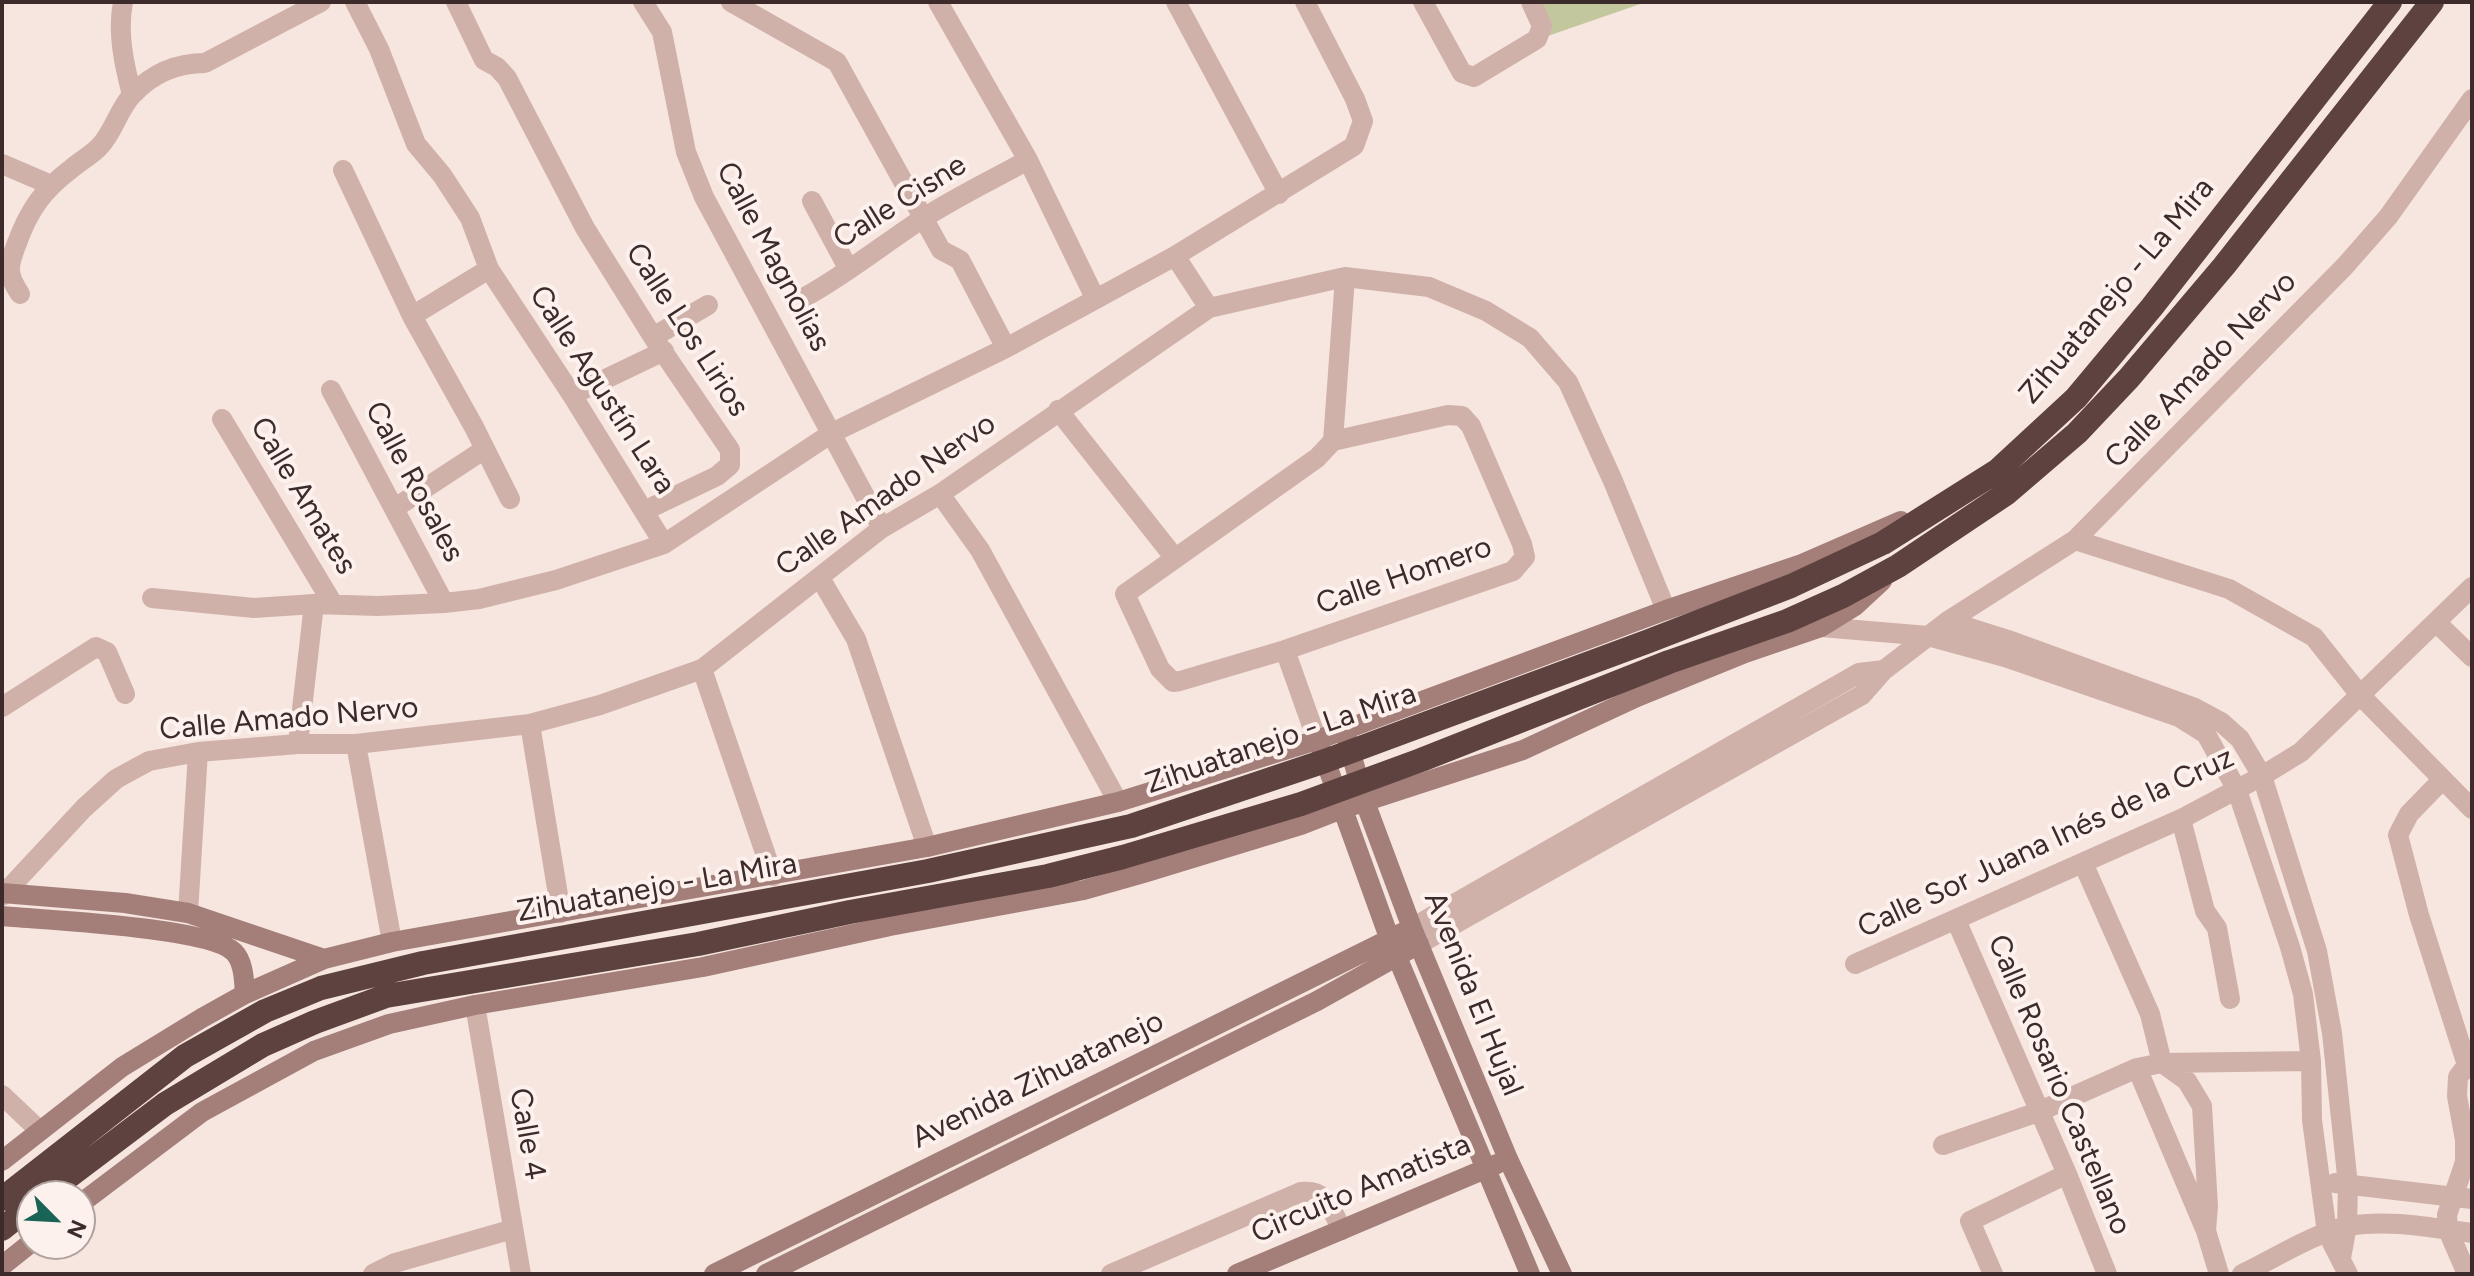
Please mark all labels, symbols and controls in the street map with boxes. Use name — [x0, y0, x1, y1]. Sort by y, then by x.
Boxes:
street label: Calle Cisne — [827, 147, 973, 257]
street label: Calle Magnolias — [708, 156, 838, 358]
street label: Zihuatanejo - La Mira — [2012, 171, 2222, 411]
street label: Calle Los Lirios — [618, 237, 756, 423]
street label: Calle Amado Nervo — [2098, 264, 2304, 476]
street label: Calle Agustín Lara — [521, 279, 683, 501]
street label: Calle Rosales — [357, 396, 471, 568]
street label: Calle Amado Nervo — [769, 406, 1003, 584]
street label: Calle Amates — [242, 411, 364, 581]
street label: Calle Homero — [1311, 529, 1497, 623]
street label: Zihuatanejo - La Mira — [1141, 676, 1421, 802]
street label: Calle Amado Nervo — [158, 690, 420, 748]
street label: Calle Sor Juana Inés de la Cruz — [1852, 740, 2240, 946]
street label: Zihuatanejo - La Mira — [514, 846, 800, 930]
street label: Avenida El Hujal — [1416, 887, 1530, 1101]
street label: Calle Rosario Castellano — [1979, 930, 2139, 1240]
street label: Avenida Zihuatanejo — [906, 1003, 1170, 1157]
street label: Calle 4 — [501, 1085, 553, 1183]
street label: Circuito Amatista — [1246, 1127, 1476, 1251]
north arrow — [16, 1180, 96, 1260]
text: N — [61, 1216, 92, 1242]

